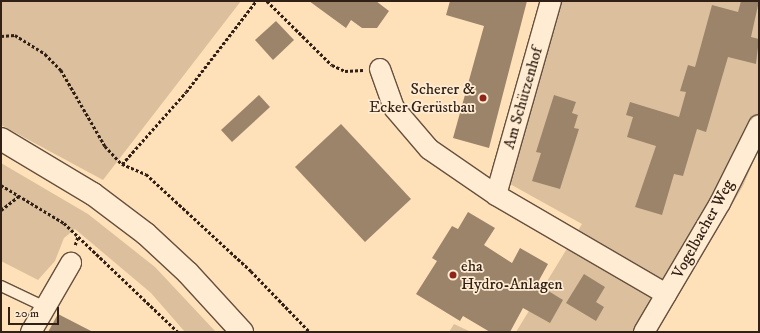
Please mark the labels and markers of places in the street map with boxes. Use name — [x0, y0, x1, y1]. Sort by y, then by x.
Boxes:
place label: Scherer & Ecker Gerüstbau — [369, 79, 475, 117]
marker: Scherer & Ecker Gerüstbau — [478, 93, 488, 103]
place label: eha Hydro-Anlagen — [461, 256, 563, 294]
marker: eha Hydro-Anlagen — [448, 270, 458, 280]

